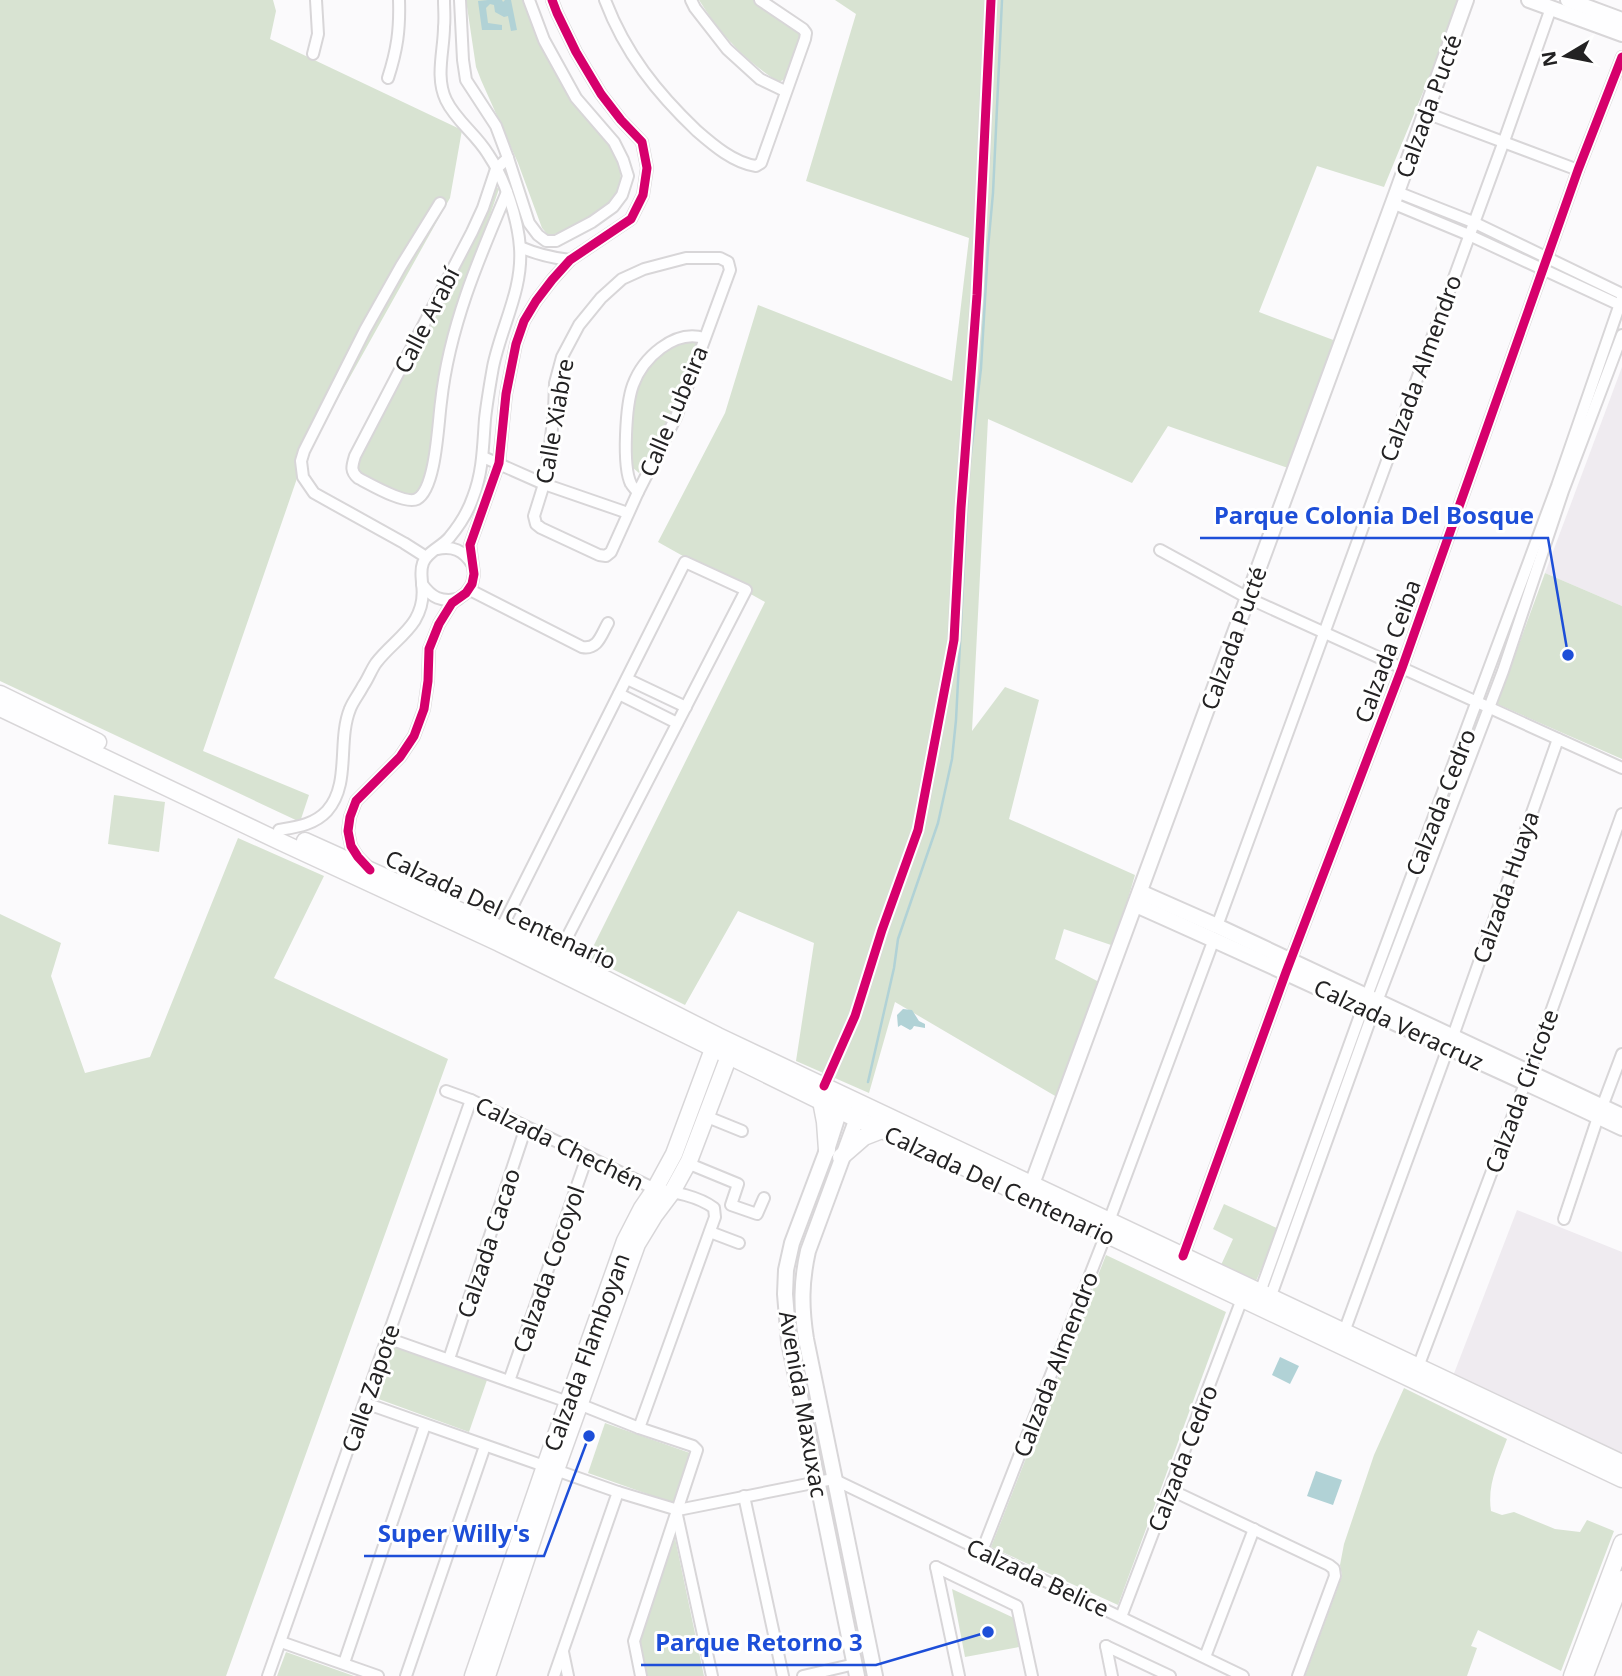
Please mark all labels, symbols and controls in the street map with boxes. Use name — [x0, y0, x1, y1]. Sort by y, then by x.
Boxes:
north arrow — [1531, 21, 1601, 91]
street label: Calzada Pucté — [1387, 30, 1469, 182]
text: N — [1535, 49, 1563, 69]
street label: Calle Arabí — [386, 261, 467, 378]
street label: Calzada Almendro — [1371, 270, 1469, 466]
street label: Calle Lubeira — [631, 341, 715, 481]
street label: Calle Xiabre — [527, 356, 581, 486]
callout: Parque Colonia Del Bosque — [1200, 493, 1548, 538]
text: Parque Colonia Del Bosque — [1214, 498, 1534, 531]
street label: Calzada Pucté — [1192, 562, 1274, 714]
street label: Calzada Ceiba — [1346, 575, 1428, 727]
street label: Calzada Cedro — [1397, 724, 1483, 880]
street label: Calzada Huaya — [1464, 807, 1546, 967]
street label: Calzada Del Centenario — [380, 841, 622, 977]
street label: Calzada Veracruz — [1309, 971, 1489, 1077]
street label: Calzada Ciricote — [1477, 1005, 1565, 1177]
street label: Calzada Chechén — [470, 1088, 650, 1198]
street label: Calzada Del Centenario — [879, 1117, 1121, 1253]
street label: Calzada Cacao — [449, 1164, 527, 1322]
street label: Calzada Cocoyol — [504, 1181, 592, 1357]
street label: Calzada Flamboyan — [535, 1248, 637, 1456]
street label: Calzada Almendro — [1005, 1267, 1105, 1461]
street label: Avenida Maxuxac — [772, 1308, 836, 1500]
street label: Calle Zapote — [333, 1320, 407, 1456]
street label: Calzada Cedro — [1139, 1380, 1225, 1536]
callout: Super Willy's — [364, 1511, 544, 1556]
text: Super Willy's — [378, 1516, 530, 1549]
street label: Calzada Belice — [961, 1530, 1115, 1624]
callout: Parque Retorno 3 — [641, 1620, 876, 1665]
text: Parque Retorno 3 — [655, 1625, 863, 1658]

